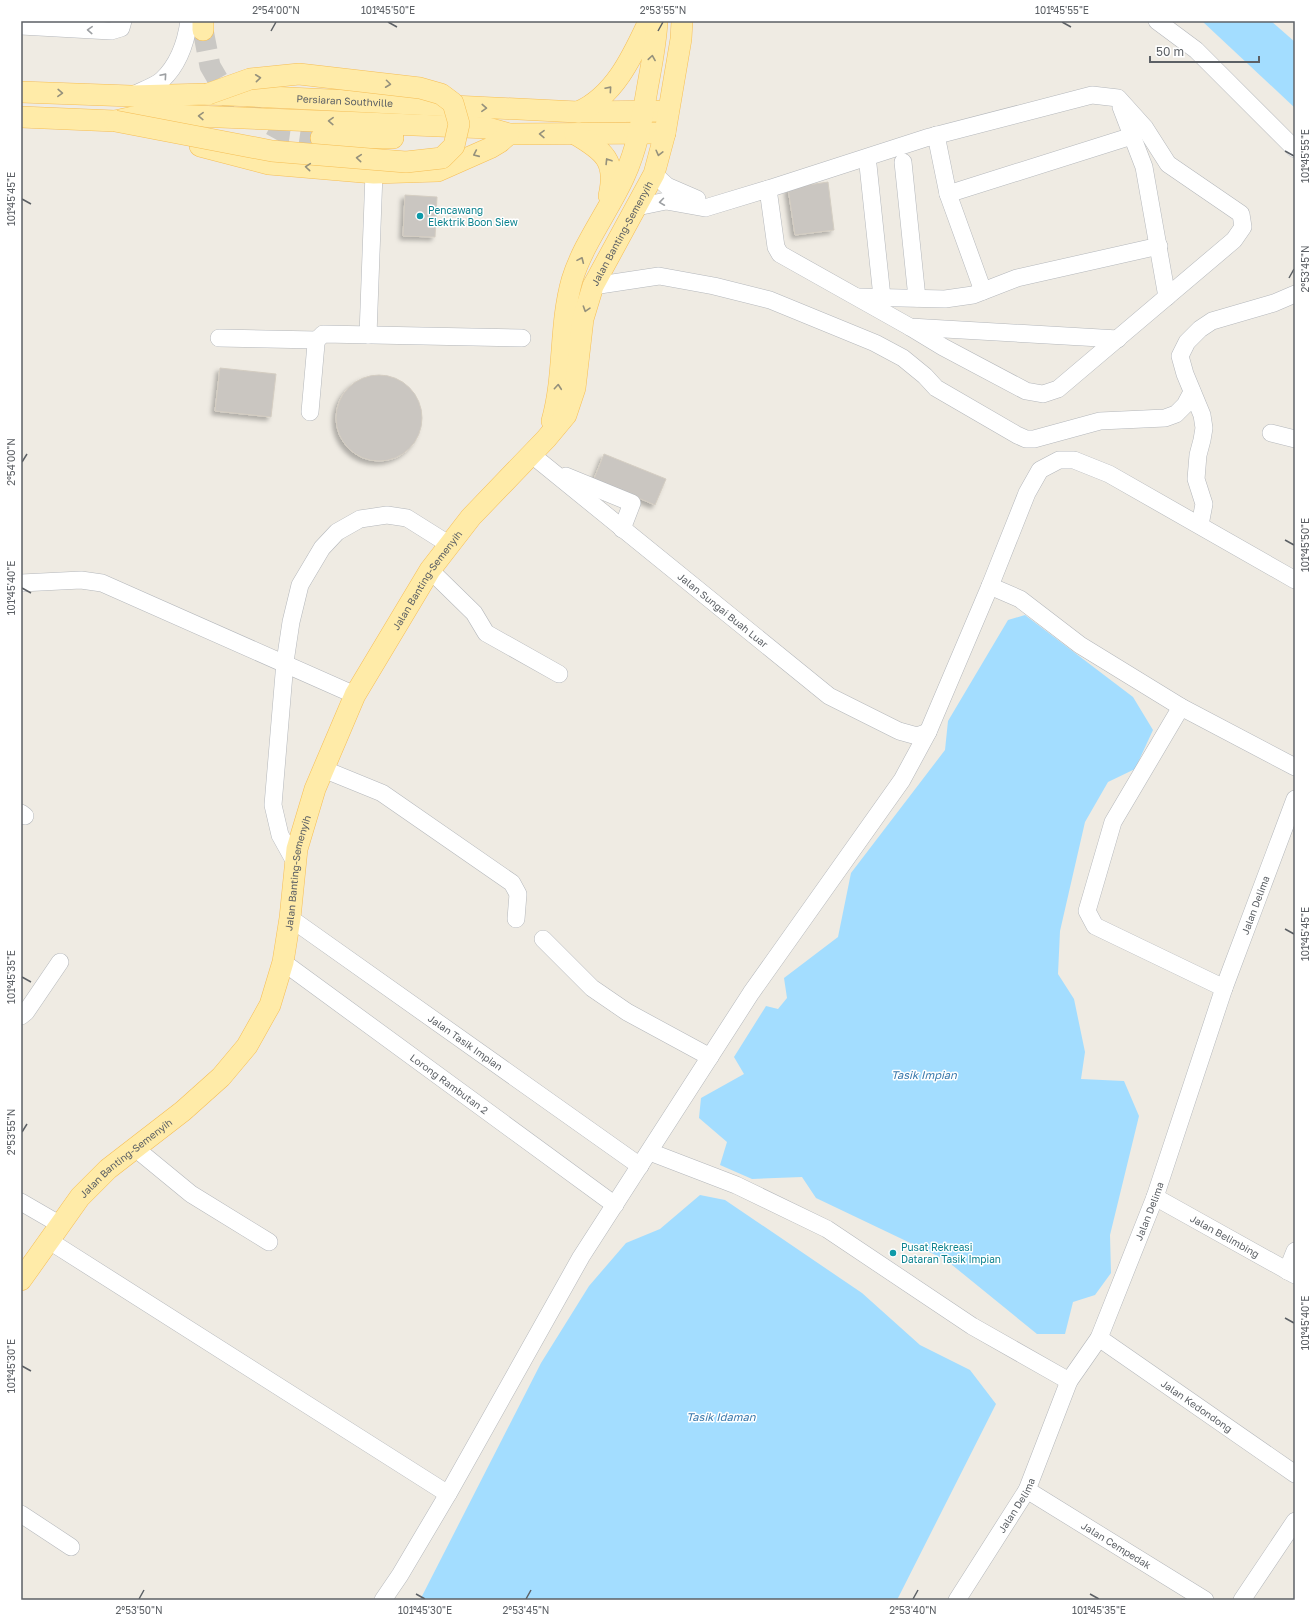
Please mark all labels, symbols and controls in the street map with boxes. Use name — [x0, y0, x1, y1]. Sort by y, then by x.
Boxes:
text: 2°54'00"N — [252, 4, 300, 16]
text: 101°45'50"E — [361, 4, 415, 16]
text: 2°53'55"N — [640, 4, 686, 16]
text: 101°45'55"E — [1035, 4, 1089, 16]
one-way arrow — [87, 26, 93, 34]
scale bar — [1150, 38, 1259, 64]
text: 50 m — [1156, 44, 1184, 59]
one-way arrow — [647, 55, 656, 62]
one-way arrow — [159, 73, 166, 81]
one-way arrow — [255, 74, 262, 83]
one-way arrow — [385, 79, 391, 88]
one-way arrow — [604, 87, 611, 94]
one-way arrow — [57, 89, 63, 97]
street label: Persiaran Southville — [296, 92, 394, 109]
one-way arrow — [481, 103, 487, 112]
one-way arrow — [198, 112, 204, 120]
one-way arrow — [328, 117, 334, 126]
text: 101°45'55"E — [1299, 129, 1311, 183]
one-way arrow — [539, 130, 545, 138]
one-way arrow — [473, 149, 481, 157]
one-way arrow — [656, 150, 664, 157]
one-way arrow — [356, 153, 362, 162]
one-way arrow — [605, 158, 612, 165]
one-way arrow — [305, 163, 311, 172]
text: 101°45'45"E — [5, 172, 17, 226]
street label: Jalan Banting-Semenyih — [588, 179, 655, 288]
one-way arrow — [659, 197, 665, 206]
place label: Pencawang Elektrik Boon Siew — [428, 204, 518, 228]
marker: Pencawang Elektrik Boon Siew — [415, 211, 425, 221]
text: 2°53'45"N — [1299, 246, 1311, 292]
one-way arrow — [576, 257, 584, 265]
one-way arrow — [582, 305, 591, 312]
one-way arrow — [554, 384, 563, 390]
text: 2°54'00"N — [5, 438, 17, 486]
text: 101°45'50"E — [1299, 518, 1311, 572]
street label: Jalan Banting-Semenyih — [389, 528, 464, 632]
text: 101°45'40"E — [5, 561, 17, 615]
street label: Jalan Sungai Buah Luar — [676, 570, 771, 650]
street label: Jalan Banting-Semenyih — [282, 814, 313, 932]
street label: Jalan Delima — [1239, 874, 1272, 936]
text: 101°45'45"E — [1299, 907, 1311, 961]
text: 101°45'35"E — [5, 950, 17, 1004]
street label: Jalan Tasik Impian — [426, 1012, 505, 1073]
street label: Lorong Rambutan 2 — [408, 1051, 491, 1116]
water label: Tasik Impian — [891, 1068, 958, 1082]
text: 2°53'55"N — [5, 1109, 17, 1155]
street label: Jalan Banting-Semenyih — [77, 1116, 174, 1200]
street label: Jalan Delima — [1132, 1180, 1166, 1242]
street label: Jalan Belimbing — [1188, 1212, 1262, 1260]
place label: Pusat Rekreasi Dataran Tasik Impian — [901, 1241, 1001, 1265]
marker: Pusat Rekreasi Dataran Tasik Impian — [888, 1248, 898, 1258]
text: 101°45'40"E — [1299, 1296, 1311, 1350]
text: 101°45'30"E — [5, 1339, 17, 1393]
street label: Jalan Kedondong — [1159, 1377, 1235, 1435]
water label: Tasik Idaman — [687, 1410, 757, 1423]
street label: Jalan Delima — [995, 1476, 1037, 1535]
street label: Jalan Cempedak — [1079, 1519, 1154, 1571]
text: 2°53'50"N — [115, 1604, 163, 1616]
text: 101°45'30"E — [398, 1604, 452, 1616]
text: 2°53'45"N — [503, 1604, 549, 1616]
text: 2°53'40"N — [889, 1604, 937, 1616]
text: 101°45'35"E — [1072, 1604, 1126, 1616]

